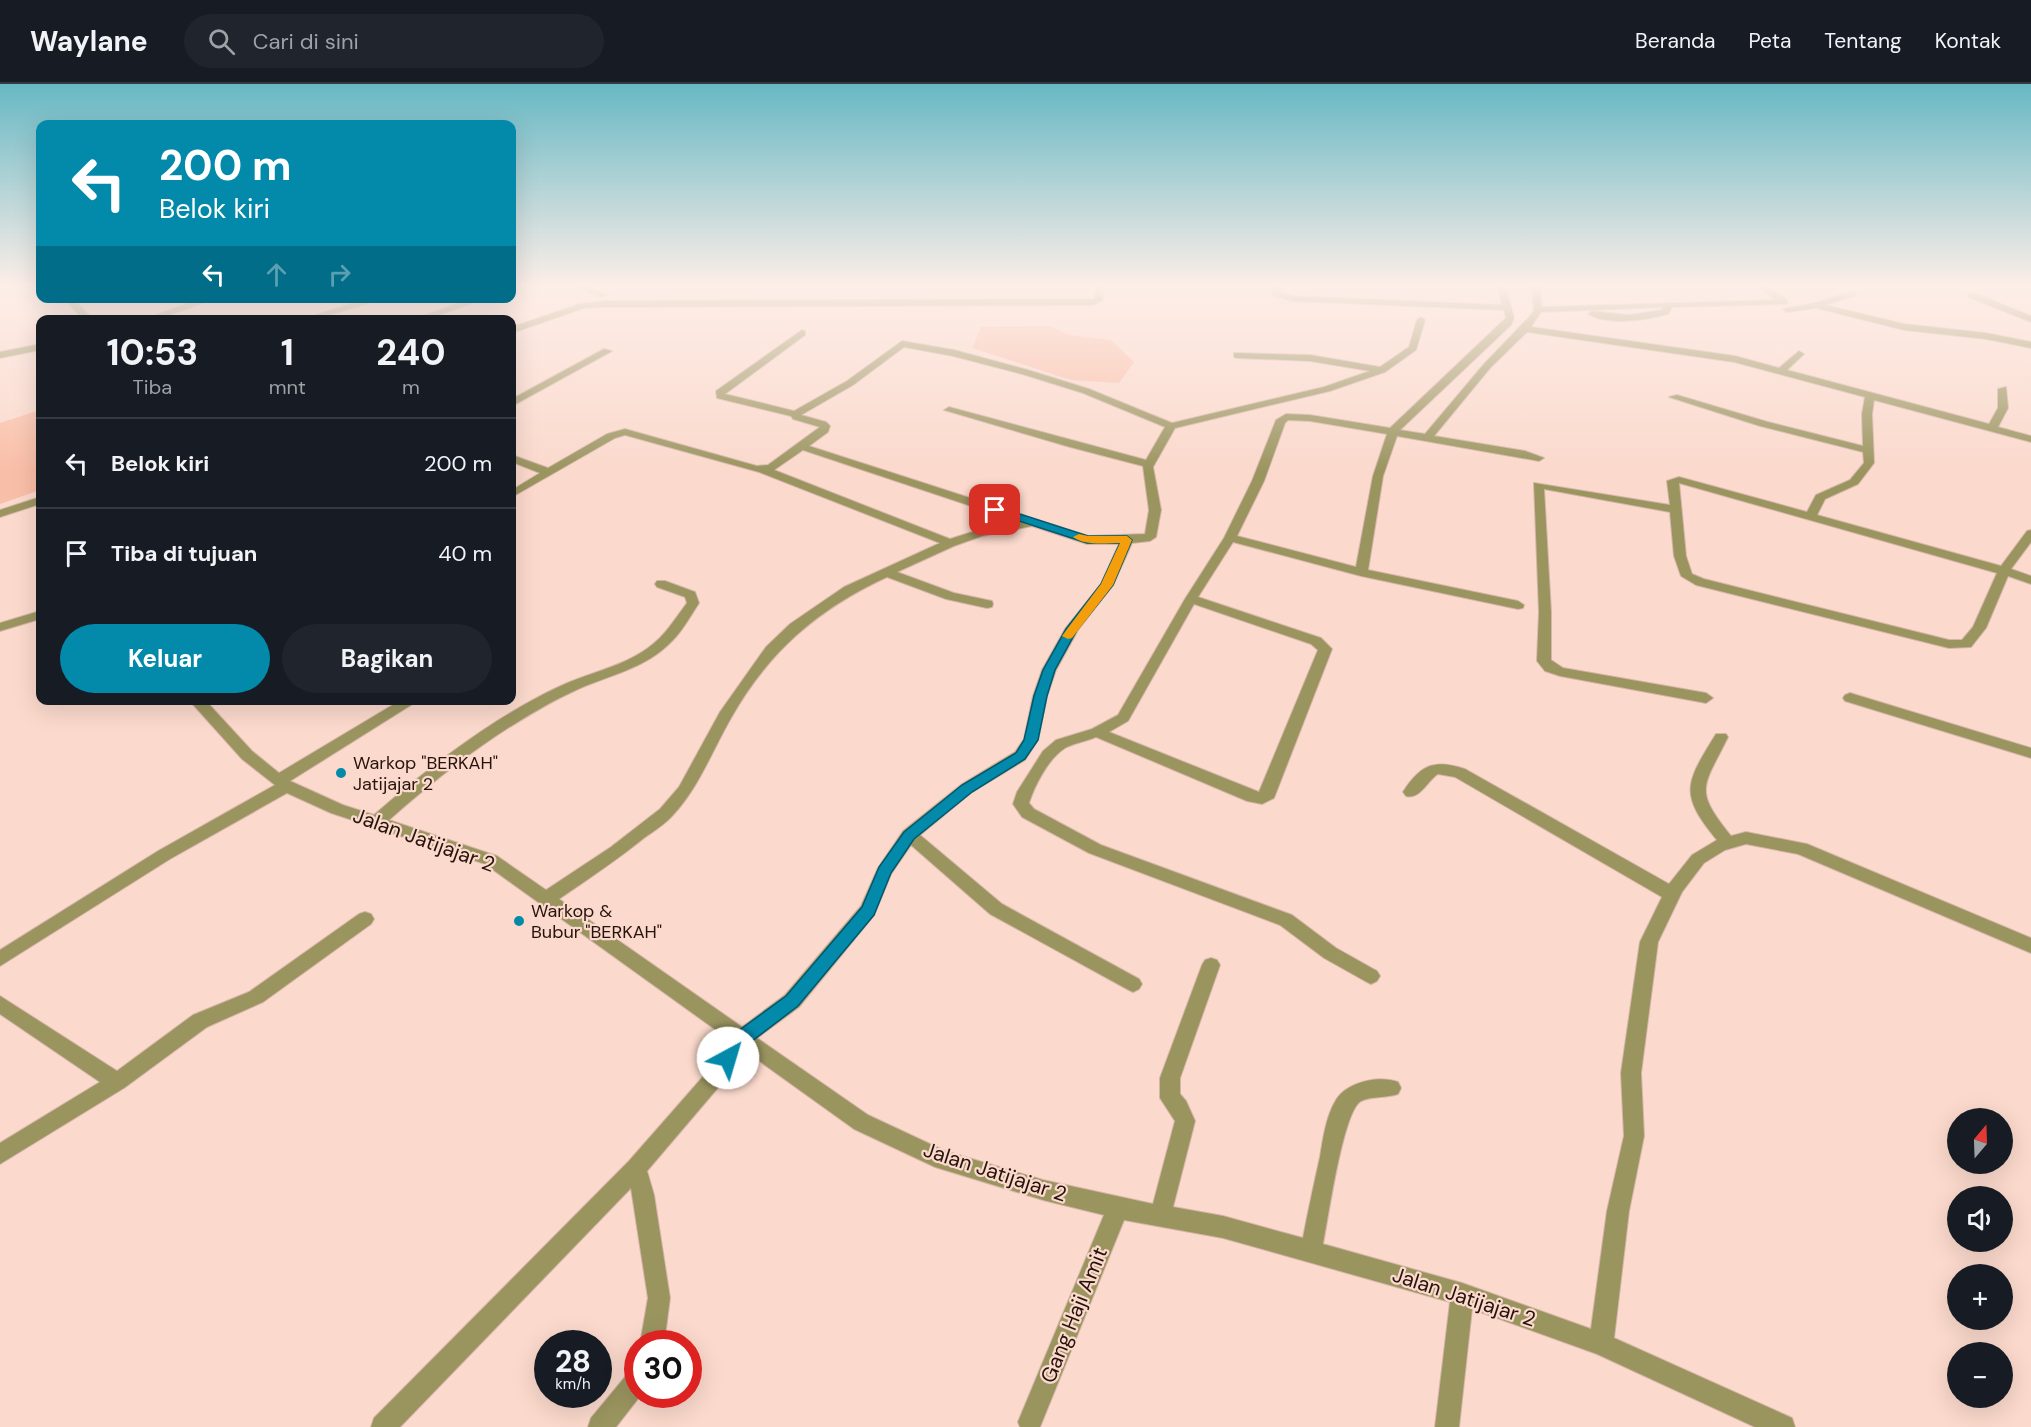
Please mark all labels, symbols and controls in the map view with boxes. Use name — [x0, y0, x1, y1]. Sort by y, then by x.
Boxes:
search box — [184, 14, 604, 68]
text: Waylane — [30, 23, 148, 60]
icon: search — [205, 25, 238, 58]
text: Cari di sini — [253, 27, 359, 56]
text: Beranda — [1635, 27, 1716, 55]
text: Peta — [1749, 27, 1791, 55]
text: Tentang — [1824, 27, 1902, 55]
text: Kontak — [1935, 27, 2001, 55]
text: 200 m — [159, 138, 292, 193]
icon: left — [60, 144, 138, 222]
text: Belok kiri — [159, 191, 270, 226]
icon: left — [197, 258, 230, 291]
icon: ahead — [260, 258, 293, 291]
icon: right — [323, 258, 356, 291]
text: 10:53 — [106, 329, 198, 376]
text: 1 — [281, 329, 294, 376]
text: 240 — [376, 329, 446, 376]
text: Tiba — [133, 374, 172, 400]
text: mnt — [269, 374, 306, 400]
text: m — [402, 374, 420, 400]
icon: left — [60, 447, 93, 480]
text: Belok kiri — [111, 449, 209, 478]
text: 200 m — [424, 449, 492, 478]
pin — [969, 484, 1020, 535]
icon: arrive — [978, 493, 1011, 526]
icon: arrive — [60, 537, 93, 570]
text: Tiba di tujuan — [111, 539, 257, 568]
text: 40 m — [438, 539, 492, 568]
button: Keluar — [60, 624, 270, 693]
button: Bagikan — [282, 624, 492, 693]
place label: Warkop "BERKAH" Jatijajar 2 — [353, 751, 498, 796]
marker: Warkop "BERKAH" Jatijajar 2 — [334, 766, 348, 780]
street label: Jalan Jatijajar 2 — [349, 801, 499, 879]
place label: Warkop & Bubur "BERKAH" — [531, 899, 662, 944]
marker: Warkop & Bubur "BERKAH" — [512, 914, 526, 928]
position arrow — [696, 1026, 760, 1090]
north arrow — [1947, 1108, 2013, 1174]
map controls — [1947, 1108, 2013, 1408]
street label: Jalan Jatijajar 2 — [920, 1136, 1070, 1208]
button: sound — [1947, 1186, 2013, 1252]
street label: Gang Haji Amit — [1034, 1243, 1114, 1387]
street label: Jalan Jatijajar 2 — [1389, 1261, 1539, 1333]
button: + — [1947, 1264, 2013, 1330]
speed limit sign: 30 — [624, 1330, 702, 1408]
text: 28 — [555, 1342, 591, 1381]
button: − — [1947, 1342, 2013, 1408]
text: km/h — [555, 1374, 591, 1394]

